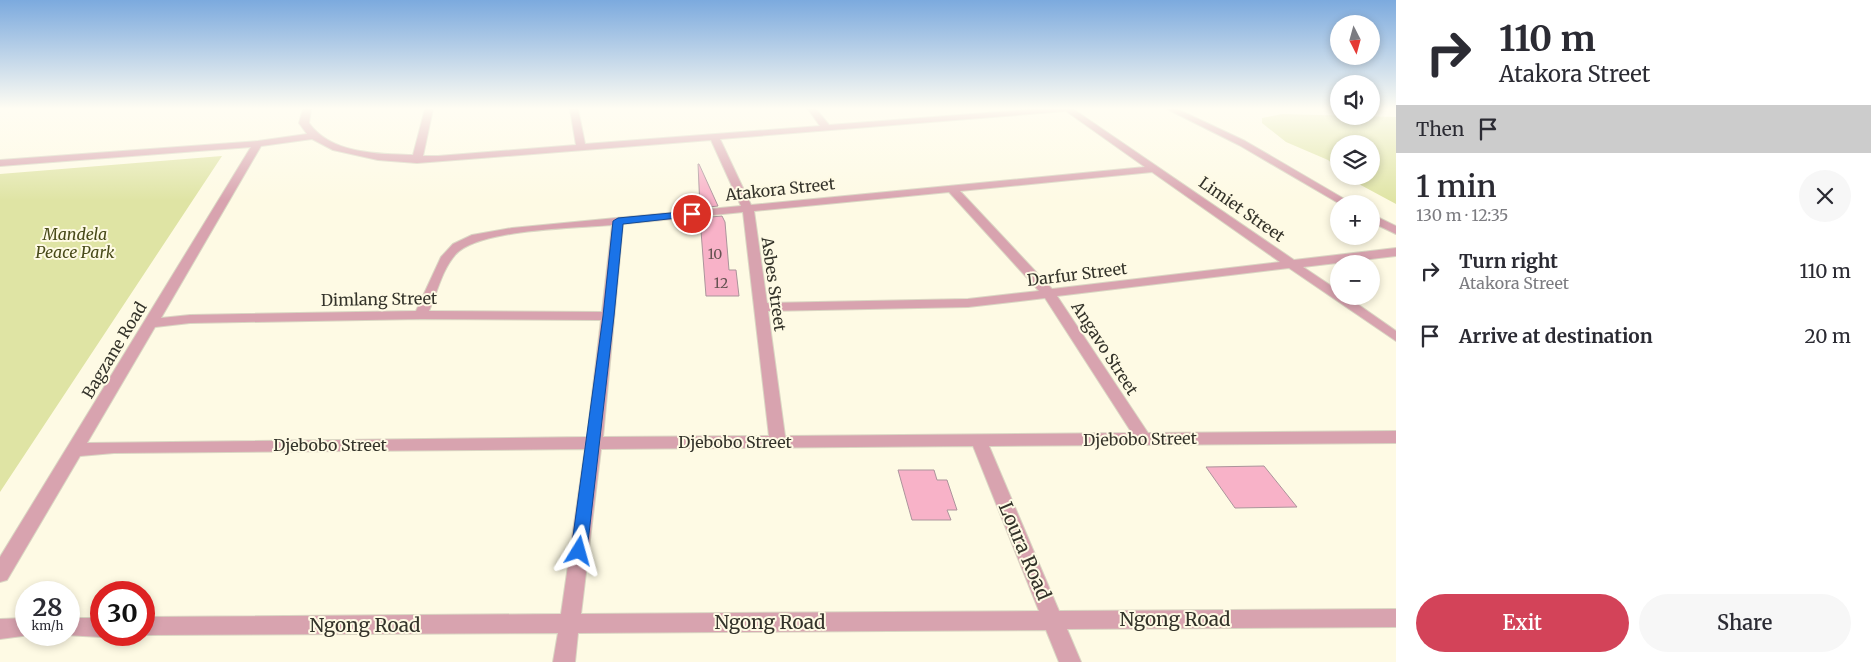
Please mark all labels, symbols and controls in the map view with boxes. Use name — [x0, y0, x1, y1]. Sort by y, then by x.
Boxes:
north arrow — [1330, 15, 1380, 65]
map controls — [1330, 15, 1380, 305]
text: 110 m — [1499, 17, 1596, 61]
icon: right — [1416, 20, 1481, 85]
text: Atakora Street — [1499, 60, 1650, 88]
button: sound — [1330, 75, 1380, 125]
icon: arrive — [1474, 115, 1502, 143]
text: Then — [1416, 117, 1464, 141]
button: layers — [1330, 135, 1380, 185]
text: 1 min — [1416, 167, 1497, 205]
button: close — [1799, 170, 1851, 222]
street label: Limiet Street — [1195, 172, 1289, 246]
street label: Atakora Street — [723, 173, 837, 205]
pin — [671, 193, 713, 235]
button: + — [1330, 195, 1380, 245]
icon: arrive — [678, 200, 706, 228]
text: 130 m · 12:35 — [1416, 205, 1508, 225]
park label: Mandela Peace Park — [36, 224, 115, 262]
street label: Asbes Street — [757, 235, 791, 333]
house number: 10 — [708, 245, 722, 263]
text: Turn right — [1459, 249, 1558, 273]
button: − — [1330, 255, 1380, 305]
icon: right — [1416, 257, 1444, 285]
street label: Darfur Street — [1026, 258, 1129, 290]
text: 110 m — [1800, 259, 1851, 283]
text: Atakora Street — [1459, 273, 1569, 293]
house number: 12 — [714, 274, 728, 292]
street label: Dimlang Street — [321, 288, 438, 310]
street label: Angavo Street — [1067, 297, 1143, 399]
street label: Bagzane Road — [77, 298, 151, 402]
icon: arrive — [1416, 322, 1444, 350]
text: Arrive at destination — [1459, 324, 1653, 348]
text: 20 m — [1804, 324, 1851, 348]
street label: Djebobo Street — [1083, 428, 1198, 450]
street label: Djebobo Street — [678, 432, 793, 452]
street label: Djebobo Street — [273, 435, 388, 455]
street label: Loura Road — [994, 498, 1056, 604]
position arrow — [552, 524, 604, 576]
speed limit sign: 30 — [90, 581, 155, 646]
text: 28 — [32, 591, 63, 623]
button: Exit — [1416, 594, 1629, 652]
button: Share — [1639, 594, 1851, 652]
street label: Ngong Road — [1119, 607, 1231, 631]
street label: Ngong Road — [714, 610, 826, 634]
street label: Ngong Road — [309, 613, 421, 637]
text: km/h — [32, 618, 63, 633]

